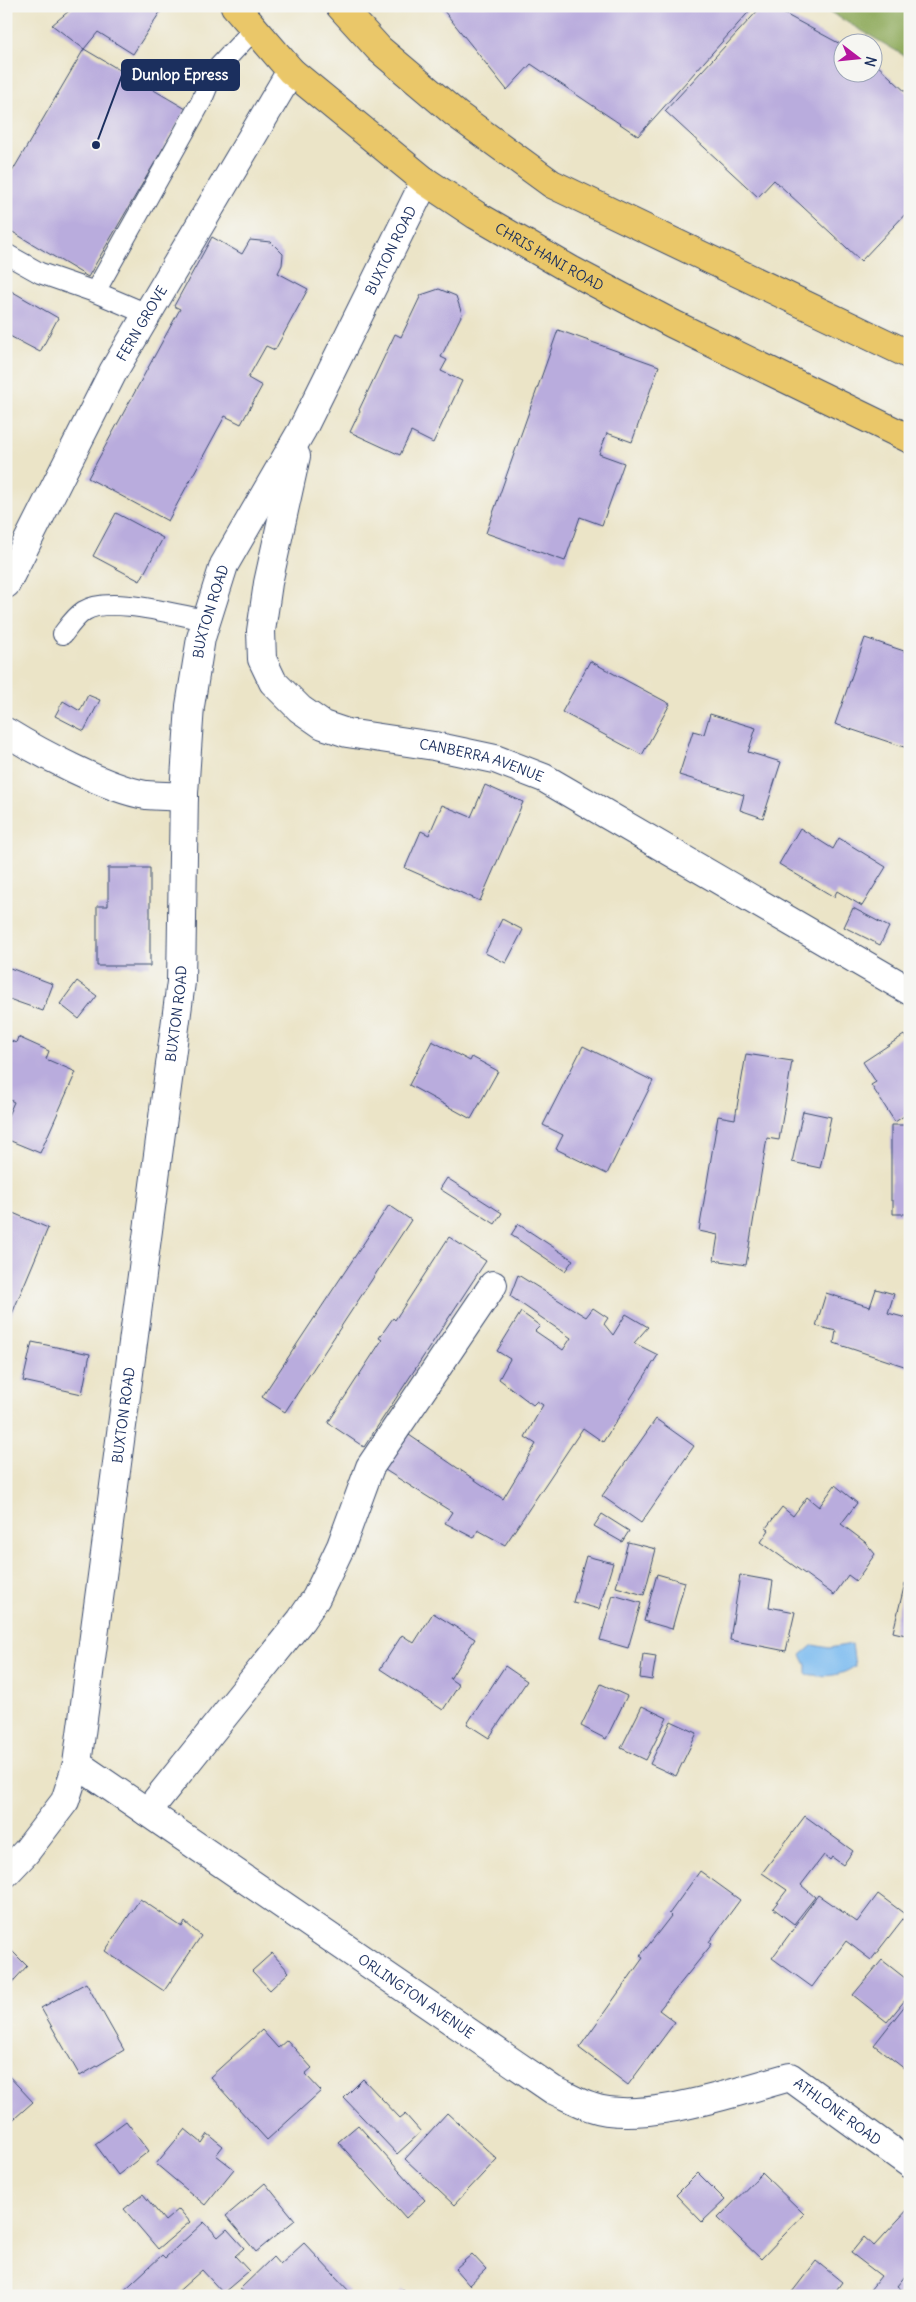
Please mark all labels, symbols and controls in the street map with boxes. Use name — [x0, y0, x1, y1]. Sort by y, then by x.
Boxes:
north arrow — [834, 32, 884, 82]
text: N — [861, 54, 880, 69]
callout: Dunlop Epress — [122, 60, 239, 90]
text: Dunlop Epress — [132, 65, 229, 85]
street label: BUXTON ROAD — [361, 203, 420, 298]
street label: CHRIS HANI ROAD — [492, 219, 607, 295]
street label: FERN GROVE — [112, 282, 171, 364]
street label: BUXTON ROAD — [189, 562, 233, 660]
street label: CANBERRA AVENUE — [418, 735, 546, 786]
street label: BUXTON ROAD — [161, 965, 190, 1063]
street label: BUXTON ROAD — [108, 1366, 139, 1464]
street label: ORLINGTON AVENUE — [354, 1950, 478, 2042]
street label: ATHLONE ROAD — [790, 2074, 885, 2149]

